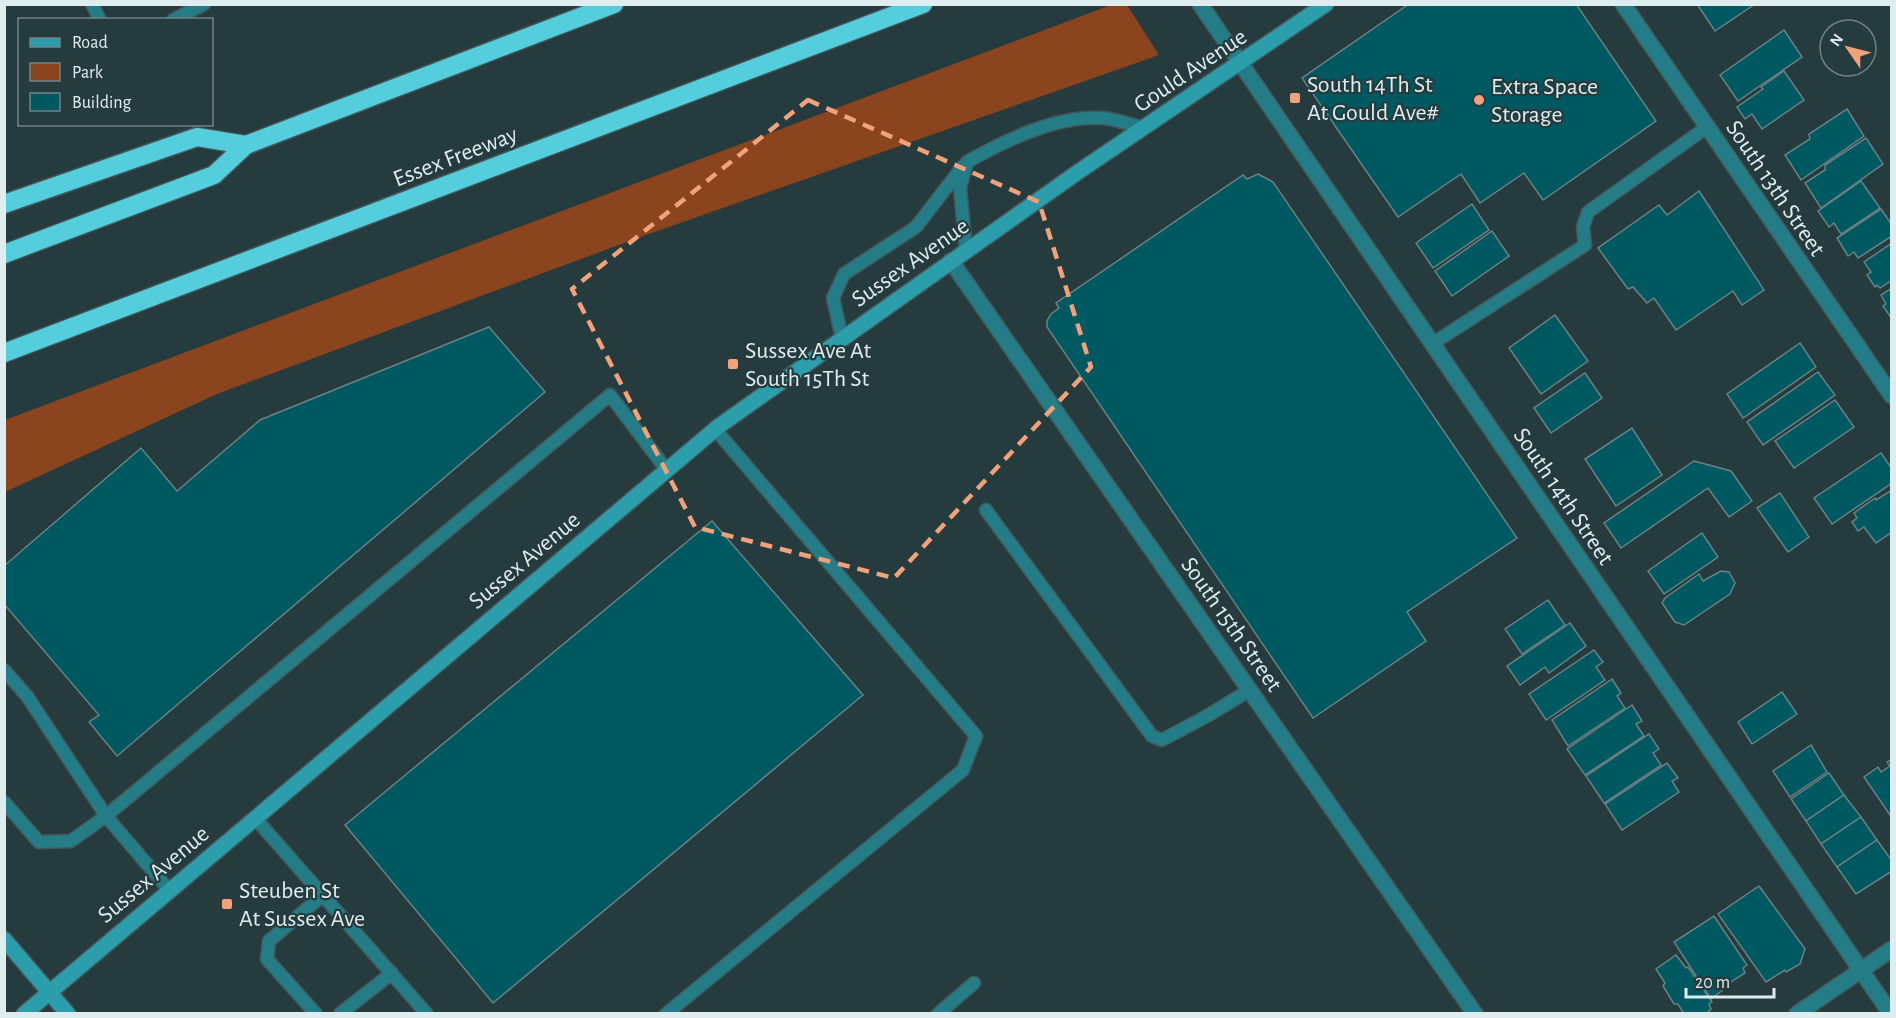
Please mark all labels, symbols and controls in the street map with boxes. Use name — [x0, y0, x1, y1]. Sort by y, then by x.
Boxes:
legend — [18, 18, 213, 126]
north arrow — [1818, 18, 1878, 78]
street label: Gould Avenue — [1130, 24, 1251, 117]
text: N — [1827, 31, 1846, 49]
text: Road — [72, 34, 108, 52]
text: Park — [72, 64, 104, 82]
place label: South 14Th St At Gould Ave# — [1307, 73, 1439, 125]
place label: Extra Space Storage — [1491, 75, 1598, 127]
marker: South 14Th St At Gould Ave# — [1288, 91, 1302, 105]
marker: Extra Space Storage — [1472, 93, 1486, 107]
text: Building — [72, 94, 132, 112]
street label: South 13th Street — [1721, 116, 1829, 261]
street label: Essex Freeway — [390, 122, 521, 192]
street label: Sussex Avenue — [848, 214, 973, 312]
place label: Sussex Ave At South 15Th St — [745, 339, 871, 391]
marker: Sussex Ave At South 15Th St — [726, 357, 740, 371]
street label: South 14th Street — [1509, 424, 1618, 570]
street label: Sussex Avenue — [465, 508, 585, 614]
street label: South 15th Street — [1176, 553, 1286, 696]
street label: Sussex Avenue — [94, 822, 214, 928]
place label: Steuben St At Sussex Ave — [239, 879, 365, 931]
marker: Steuben St At Sussex Ave — [220, 897, 234, 911]
scale bar — [1686, 961, 1774, 999]
text: 20 m — [1695, 974, 1730, 992]

